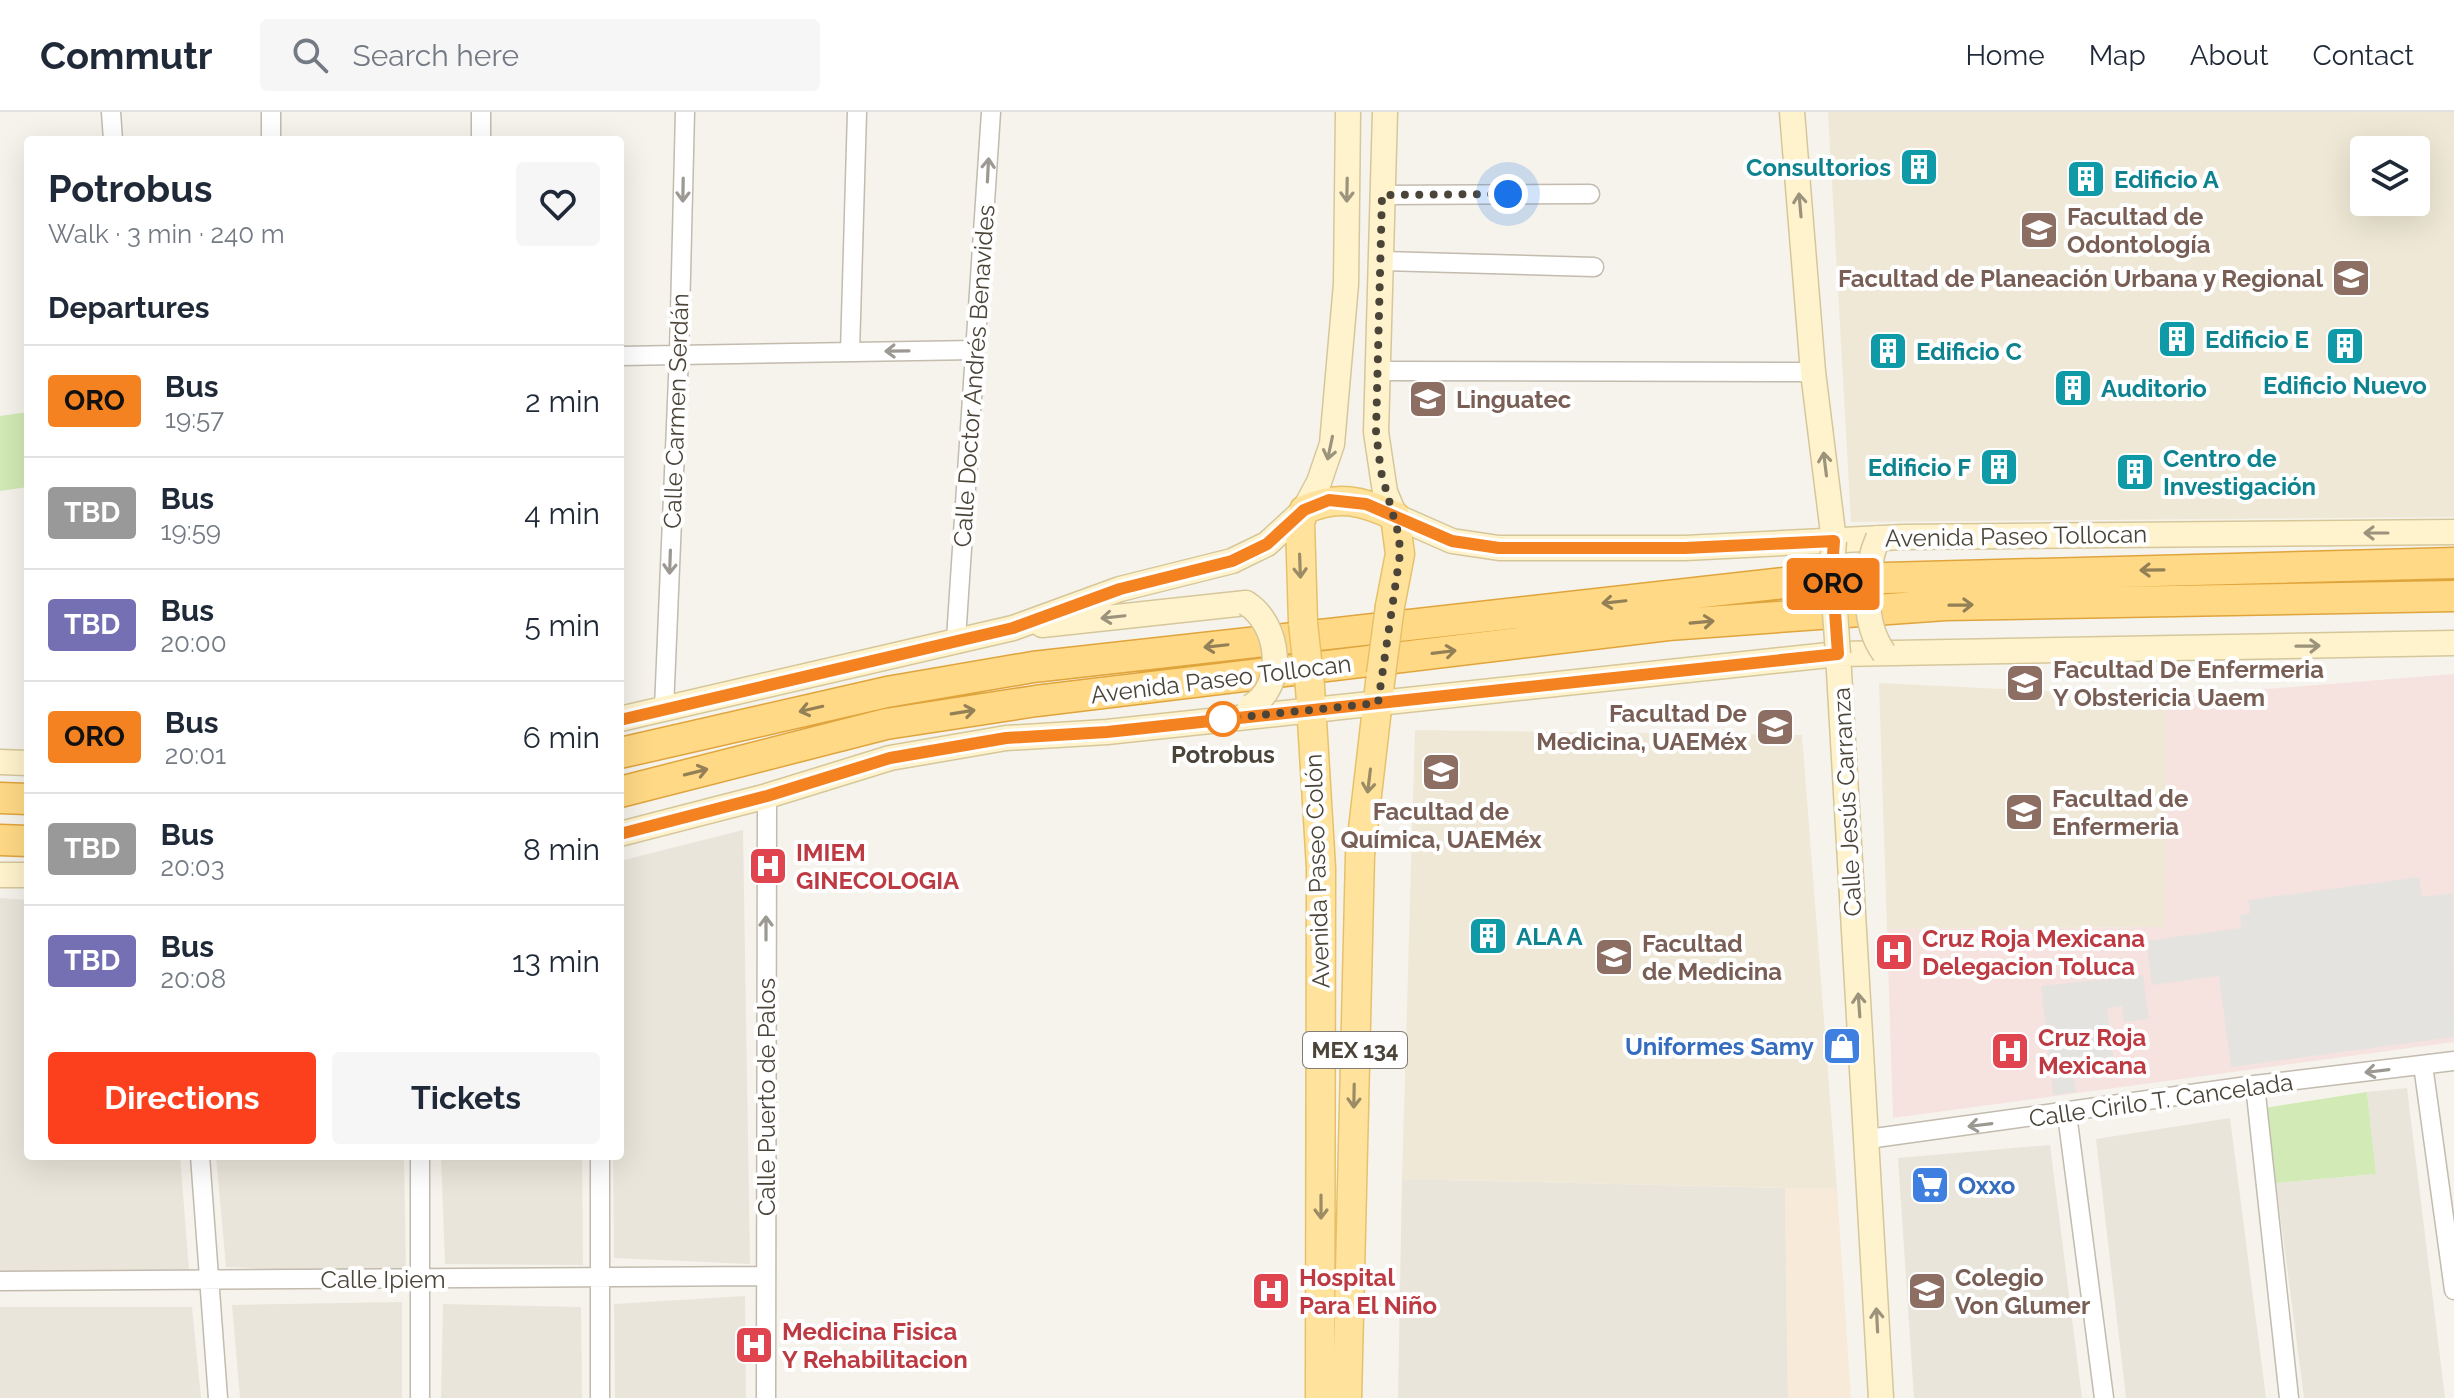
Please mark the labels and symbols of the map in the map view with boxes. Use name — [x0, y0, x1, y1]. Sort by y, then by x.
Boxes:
building icon: Consultorios — [1898, 146, 1940, 188]
place label: Consultorios — [1746, 153, 1891, 182]
one-way arrow — [981, 158, 996, 184]
building icon: Edificio A — [2065, 158, 2107, 200]
place label: Edificio A — [2114, 165, 2220, 194]
your location — [1488, 174, 1528, 214]
one-way arrow — [675, 176, 691, 203]
one-way arrow — [1339, 176, 1355, 203]
one-way arrow — [1792, 192, 1807, 219]
place label: Facultad de Odontología — [2067, 202, 2211, 259]
street label: Calle Doctor Andrés Benavides — [948, 204, 1000, 548]
school or university icon: Facultad de Odontología — [2018, 209, 2060, 251]
school or university icon: Facultad de Planeación Urbana y Regional — [2330, 257, 2372, 299]
place label: Facultad de Planeación Urbana y Regional — [1838, 264, 2323, 293]
street label: Calle Carmen Serdán — [657, 293, 695, 529]
building icon: Edificio E — [2156, 318, 2198, 360]
place label: Edificio E — [2205, 325, 2309, 354]
building icon: Edificio Nuevo — [2324, 325, 2366, 367]
building icon: Edificio C — [1867, 330, 1909, 372]
place label: Edificio C — [1916, 337, 2022, 366]
one-way arrow — [884, 343, 911, 359]
building icon: Auditorio — [2052, 367, 2094, 409]
place label: Edificio Nuevo — [2263, 371, 2427, 400]
place label: Auditorio — [2101, 374, 2207, 403]
school or university icon: Linguatec — [1407, 378, 1449, 420]
place label: Linguatec — [1456, 385, 1572, 414]
one-way arrow — [1322, 435, 1337, 460]
place label: Centro de Investigación — [2163, 444, 2316, 501]
building icon: Edificio F — [1978, 446, 2020, 488]
one-way arrow — [1817, 451, 1832, 478]
building icon: Centro de Investigación — [2114, 451, 2156, 493]
place label: Edificio F — [1868, 453, 1971, 482]
street label: Avenida Paseo Tollocan — [1885, 519, 2147, 553]
one-way arrow — [2363, 525, 2390, 541]
one-way arrow — [662, 548, 677, 575]
one-way arrow — [1292, 552, 1307, 579]
line badge: ORO — [1787, 558, 1879, 610]
one-way arrow — [2139, 563, 2166, 578]
one-way arrow — [1601, 594, 1628, 609]
one-way arrow — [1947, 597, 1974, 613]
one-way arrow — [1100, 610, 1127, 625]
one-way arrow — [1688, 614, 1715, 629]
one-way arrow — [2294, 638, 2321, 653]
one-way arrow — [1203, 639, 1230, 654]
one-way arrow — [1431, 644, 1456, 659]
street label: Avenida Paseo Tollocan — [1089, 649, 1353, 709]
place label: Facultad De Enfermeria Y Obstericia Uaem — [2053, 655, 2324, 712]
school or university icon: Facultad De Enfermeria Y Obstericia Uaem — [2004, 662, 2046, 704]
street label: Calle Jesús Carranza — [1827, 687, 1867, 917]
place label: Facultad De Medicina, UAEMéx — [1536, 699, 1747, 756]
one-way arrow — [798, 702, 824, 717]
marker: Potrobus — [1206, 702, 1240, 736]
one-way arrow — [950, 704, 976, 719]
school or university icon: Facultad De Medicina, UAEMéx — [1754, 706, 1796, 748]
place label: Potrobus — [1171, 740, 1275, 769]
school or university icon: Facultad de Química, UAEMéx — [1420, 751, 1462, 793]
street label: Avenida Paseo Colón — [1298, 753, 1336, 989]
one-way arrow — [682, 764, 708, 779]
one-way arrow — [1361, 767, 1376, 794]
place label: Facultad de Enfermeria — [2052, 784, 2188, 841]
school or university icon: Facultad de Enfermeria — [2003, 791, 2045, 833]
place label: Facultad de Química, UAEMéx — [1340, 797, 1542, 854]
place label: IMIEM GINECOLOGIA — [796, 838, 960, 895]
hospital icon: IMIEM GINECOLOGIA — [747, 845, 789, 887]
one-way arrow — [759, 915, 774, 942]
building icon: ALA A — [1467, 915, 1509, 957]
place label: ALA A — [1516, 922, 1584, 951]
place label: Cruz Roja Mexicana Delegacion Toluca — [1922, 924, 2145, 981]
place label: Facultad de Medicina — [1642, 929, 1782, 986]
hospital icon: Cruz Roja Mexicana Delegacion Toluca — [1873, 931, 1915, 973]
school or university icon: Facultad de Medicina — [1593, 936, 1635, 978]
street label: Calle Puerto de Palos — [752, 978, 781, 1216]
one-way arrow — [1852, 992, 1867, 1019]
place label: Cruz Roja Mexicana — [2038, 1023, 2147, 1080]
shop icon: Uniformes Samy — [1821, 1025, 1863, 1067]
hospital icon: Cruz Roja Mexicana — [1989, 1030, 2031, 1072]
road number: MEX 134 — [1303, 1032, 1407, 1068]
place label: Uniformes Samy — [1625, 1032, 1814, 1061]
one-way arrow — [2364, 1063, 2390, 1078]
street label: Calle Cirilo T. Cancelada — [2027, 1067, 2295, 1133]
one-way arrow — [1347, 1082, 1362, 1109]
one-way arrow — [1968, 1118, 1993, 1133]
supermarket icon: Oxxo — [1909, 1164, 1951, 1206]
place label: Oxxo — [1958, 1171, 2015, 1200]
one-way arrow — [1313, 1193, 1329, 1220]
place label: Hospital Para El Niño — [1299, 1263, 1437, 1320]
place label: Colegio Von Glumer — [1955, 1263, 2090, 1320]
street label: Calle Ipiem — [321, 1265, 445, 1294]
hospital icon: Hospital Para El Niño — [1250, 1270, 1292, 1312]
school or university icon: Colegio Von Glumer — [1906, 1270, 1948, 1312]
one-way arrow — [1869, 1307, 1884, 1334]
place label: Medicina Fisica Y Rehabilitacion — [782, 1317, 968, 1374]
hospital icon: Medicina Fisica Y Rehabilitacion — [733, 1324, 775, 1366]

